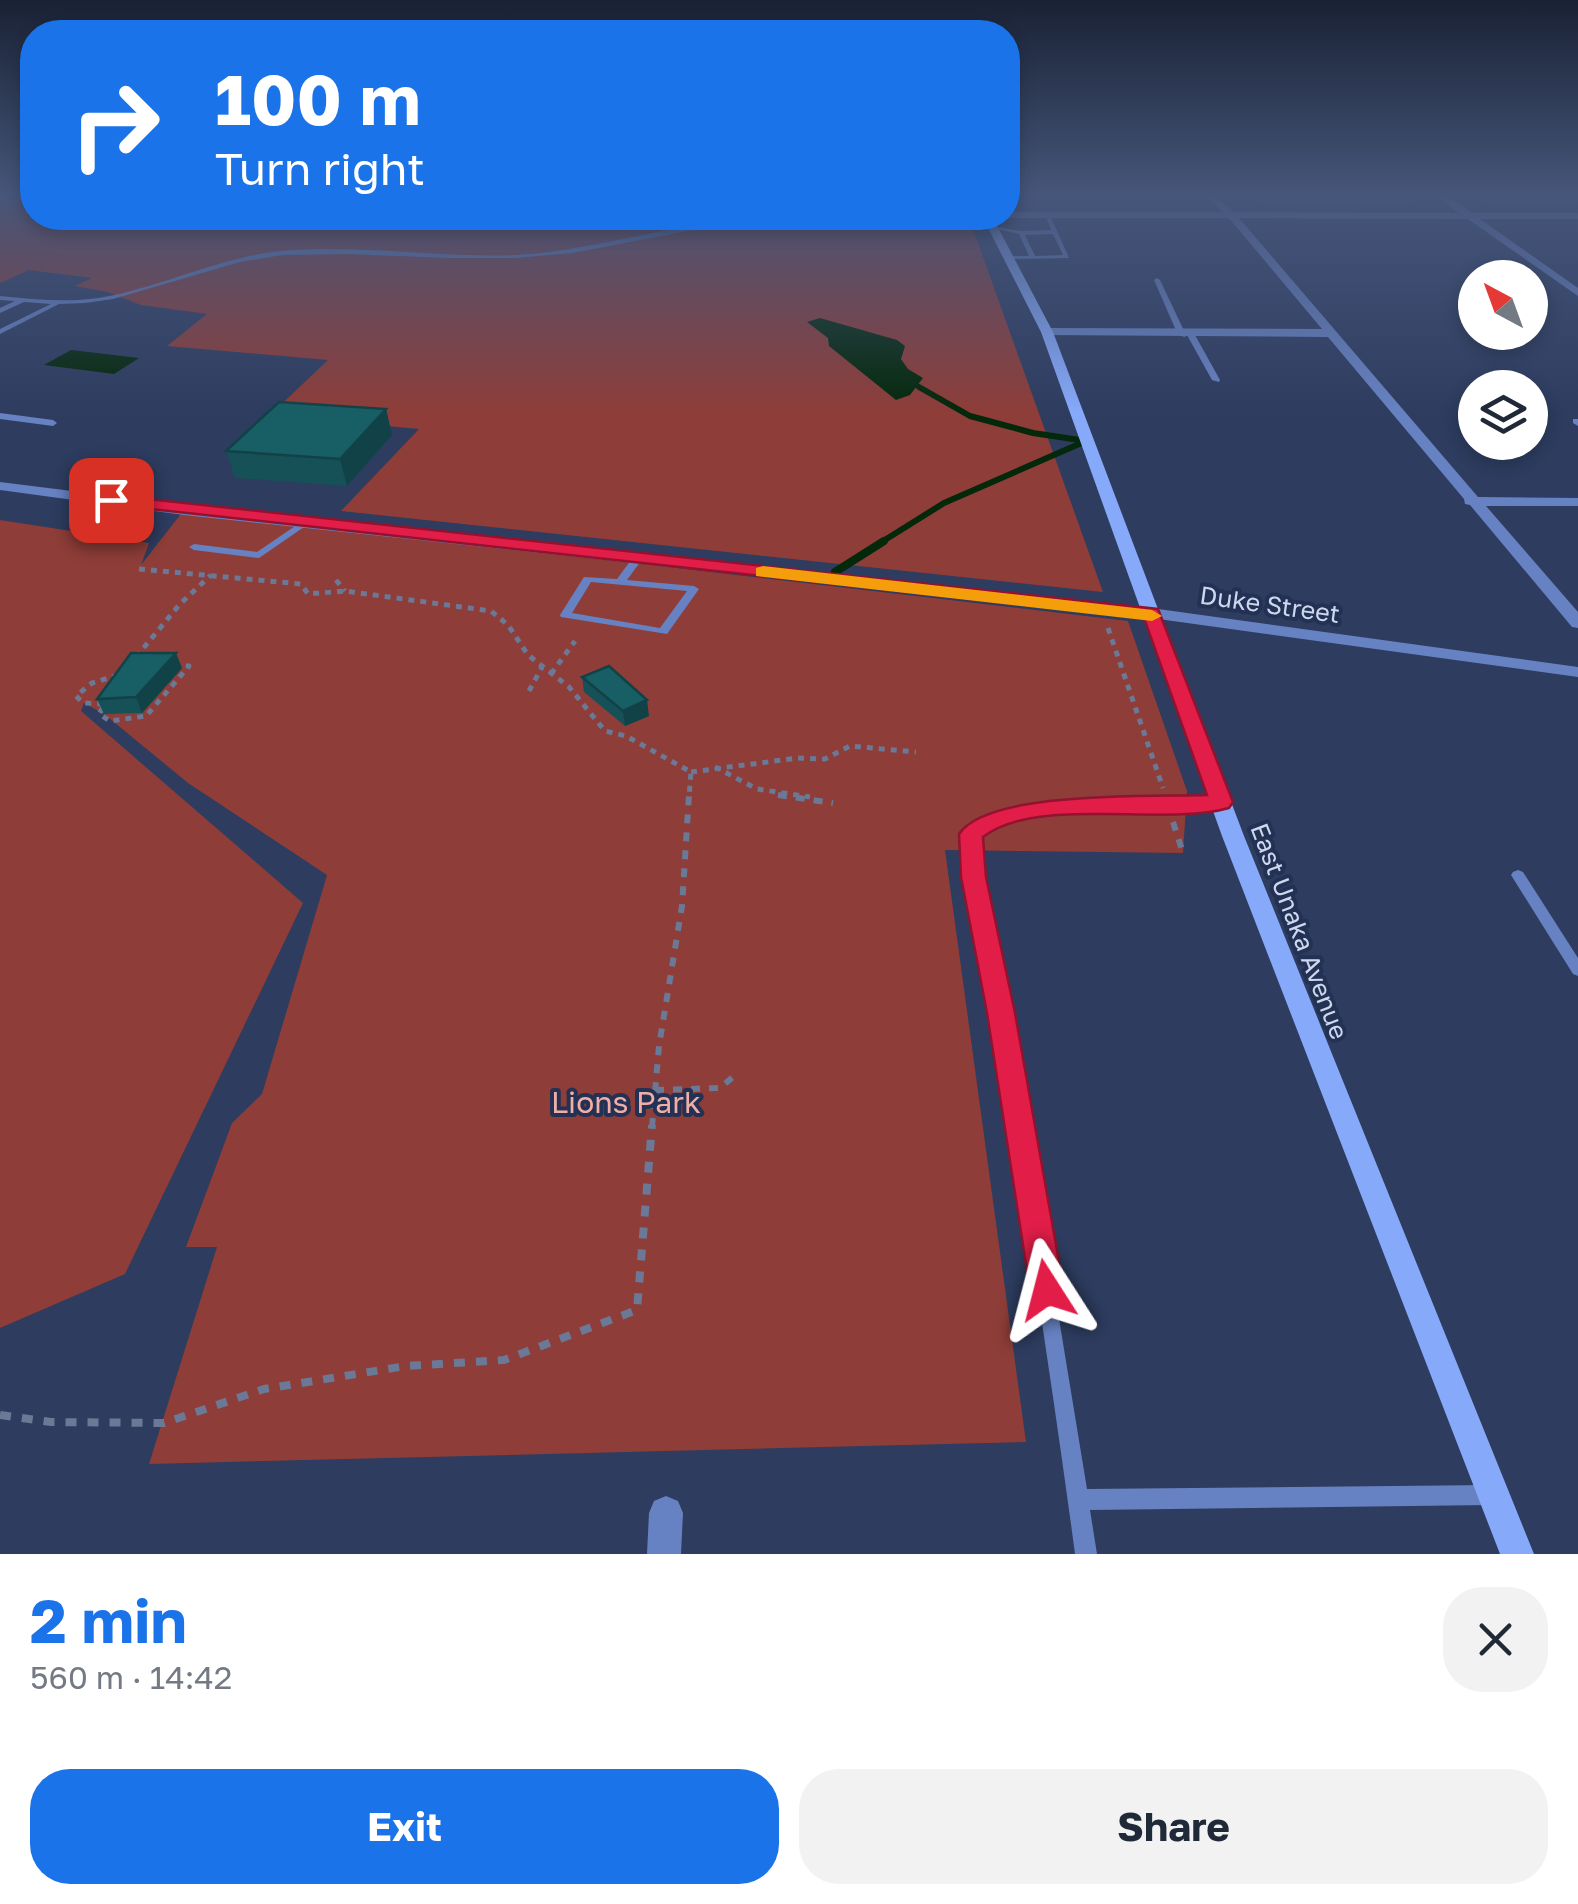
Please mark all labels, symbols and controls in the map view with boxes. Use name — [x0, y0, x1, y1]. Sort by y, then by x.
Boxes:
text: 100 m — [215, 56, 421, 140]
icon: right — [50, 60, 180, 190]
text: Turn right — [215, 141, 425, 195]
north arrow — [1458, 260, 1548, 350]
map controls — [1458, 260, 1548, 460]
button: layers — [1458, 370, 1548, 460]
pin — [69, 458, 154, 543]
icon: arrive — [84, 473, 139, 528]
street label: Duke Street — [1198, 579, 1342, 629]
street label: East Unaka Avenue — [1245, 819, 1355, 1043]
park label: Lions Park — [551, 1084, 701, 1120]
position arrow — [995, 1238, 1099, 1342]
text: 2 min — [30, 1584, 187, 1656]
button: close — [1443, 1587, 1548, 1692]
text: 560 m · 14:42 — [30, 1658, 232, 1696]
button: Exit — [30, 1769, 779, 1884]
button: Share — [799, 1769, 1548, 1884]

